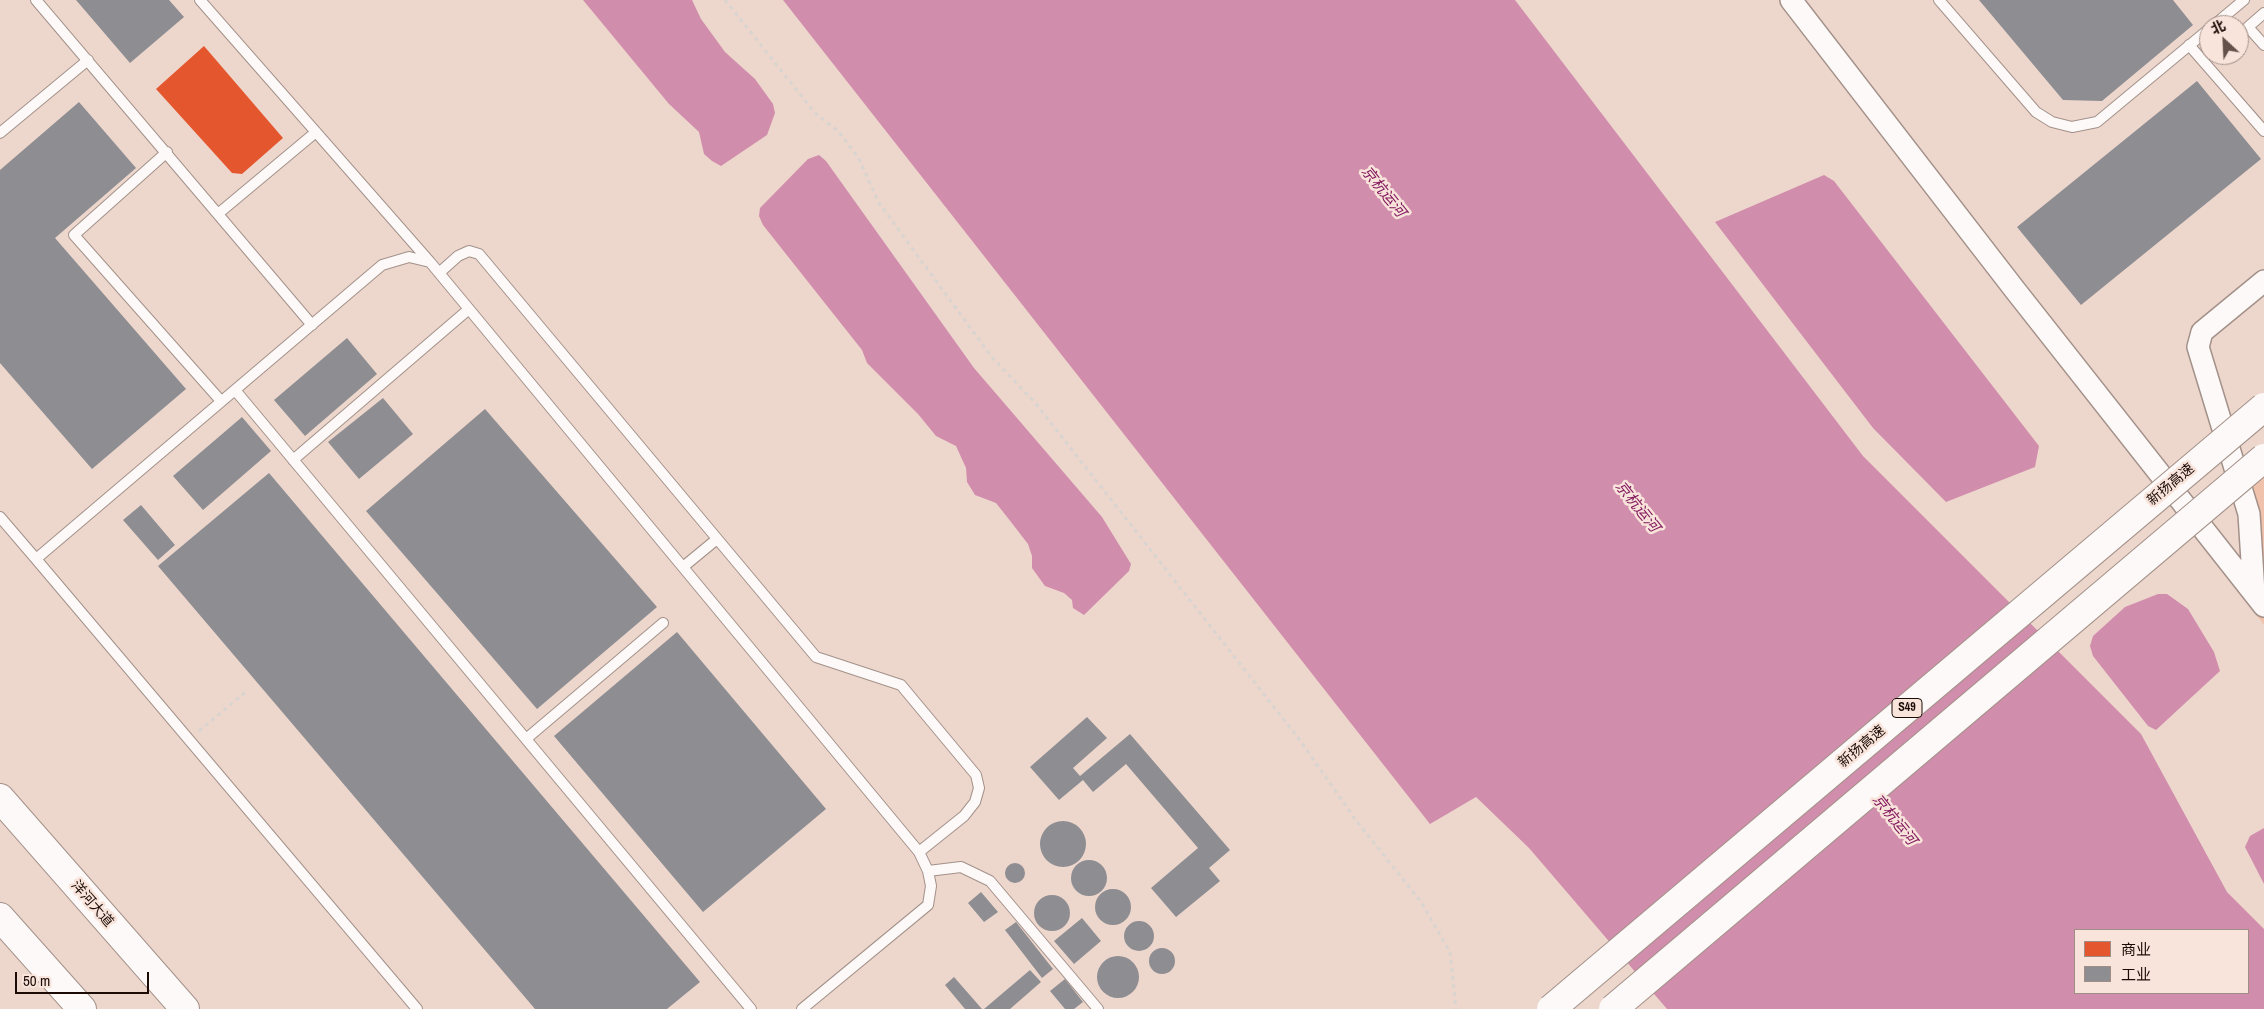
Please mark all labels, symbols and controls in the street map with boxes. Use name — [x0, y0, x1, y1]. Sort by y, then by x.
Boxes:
north arrow — [2199, 15, 2249, 65]
text: 北 — [2208, 16, 2228, 38]
water label: 京杭运河 — [1357, 163, 1409, 221]
street label: 新扬高速 — [2144, 461, 2198, 509]
water label: 京杭运河 — [1611, 478, 1663, 536]
road number: S49 — [1892, 698, 1922, 718]
street label: 新扬高速 — [1835, 723, 1889, 771]
water label: 京杭运河 — [1868, 791, 1920, 849]
street label: 洋河大道 — [67, 877, 117, 931]
legend — [2074, 929, 2249, 994]
text: 商业 — [2121, 939, 2151, 960]
scale bar — [18, 962, 151, 994]
text: 工业 — [2121, 964, 2151, 985]
text: 50 m — [23, 970, 50, 991]

